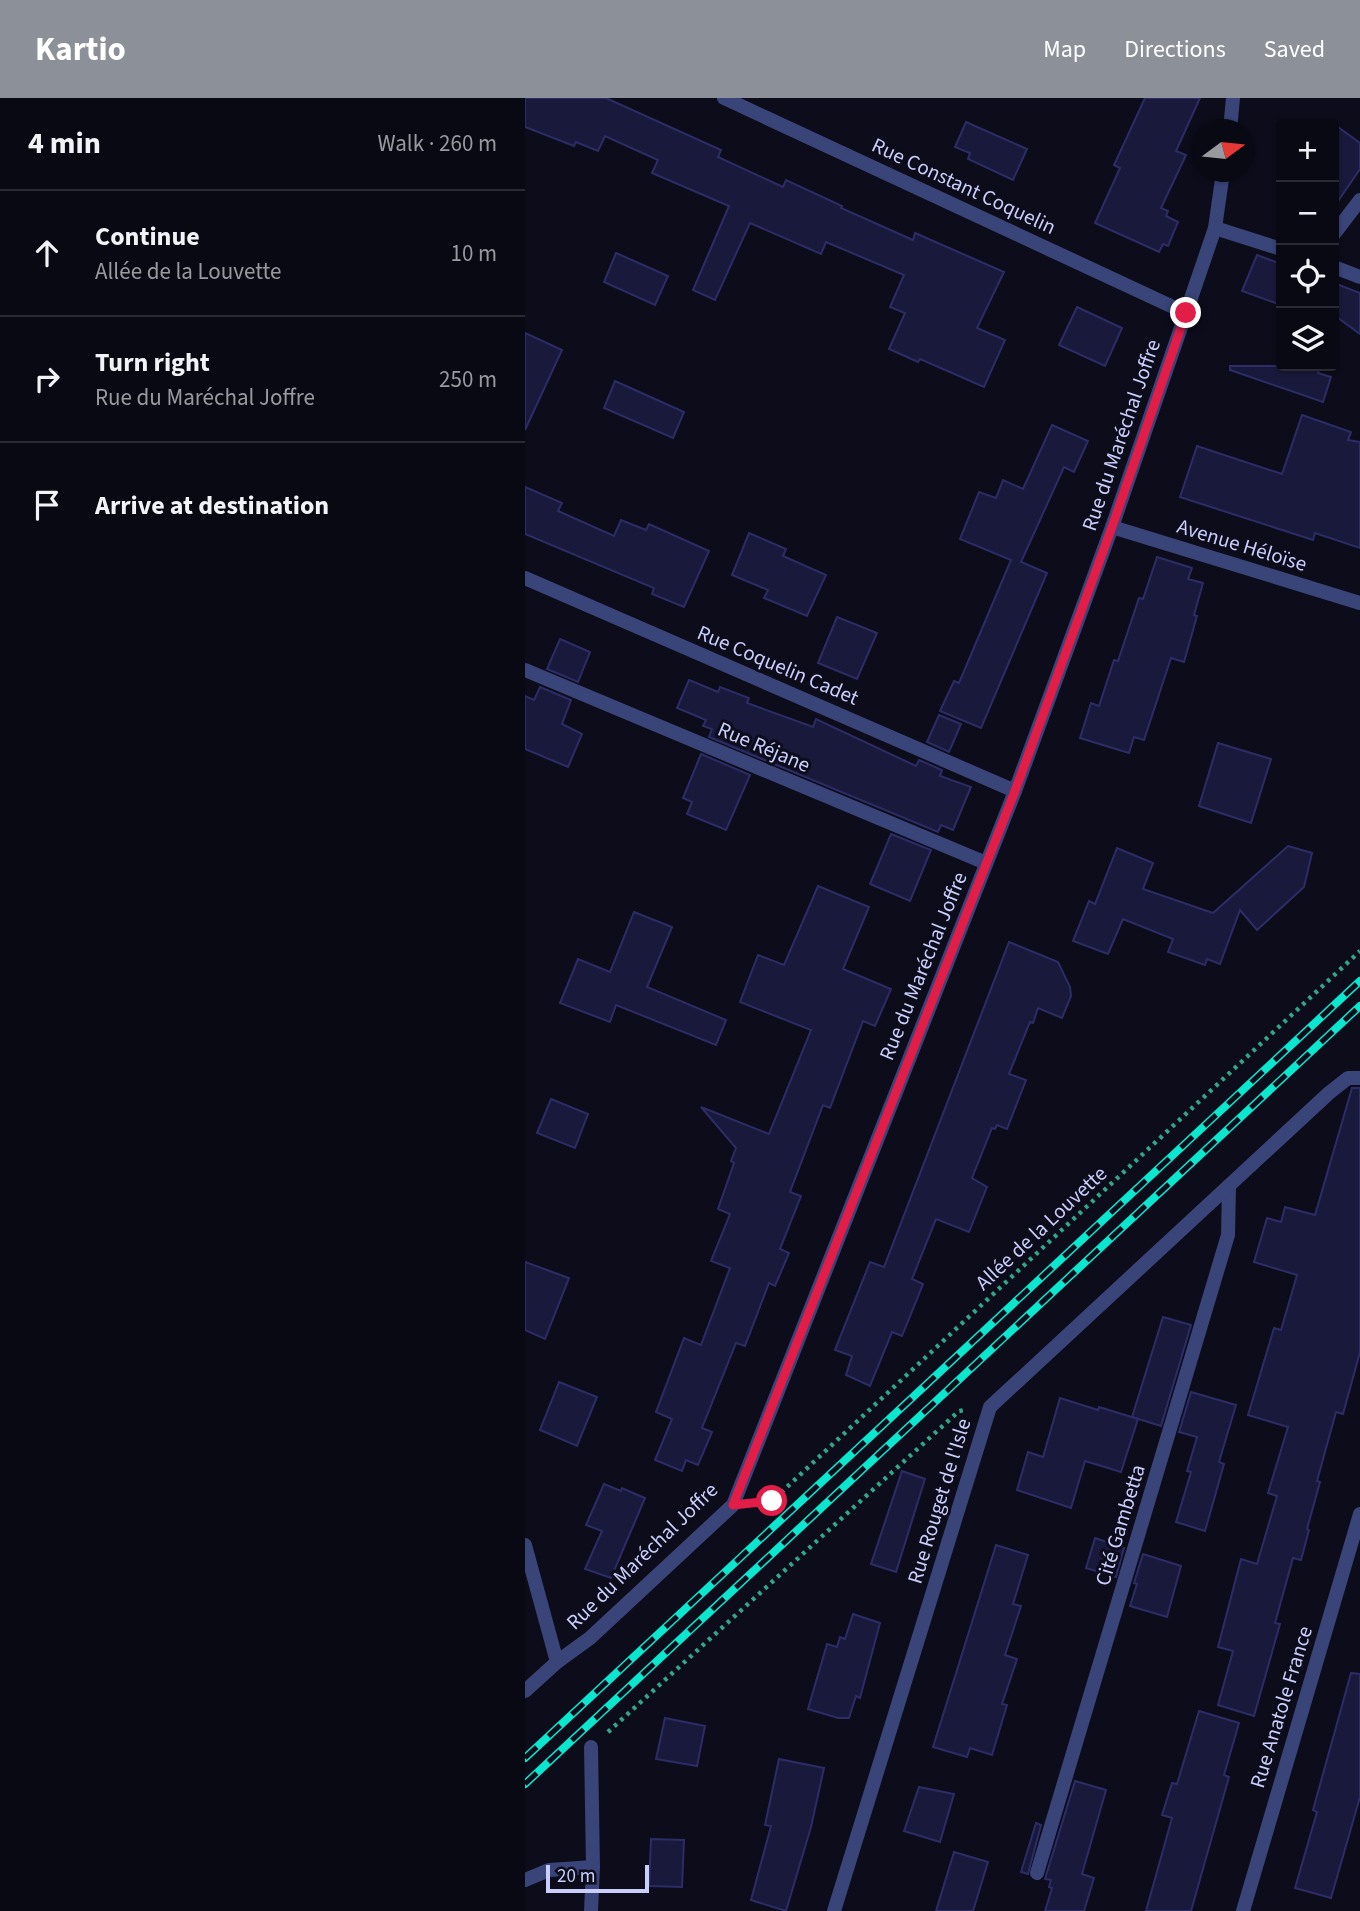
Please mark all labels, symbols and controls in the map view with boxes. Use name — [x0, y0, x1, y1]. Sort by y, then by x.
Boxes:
text: Kartio — [35, 26, 126, 73]
text: Map — [1043, 32, 1086, 67]
text: Directions — [1124, 32, 1226, 67]
text: Saved — [1264, 32, 1325, 67]
north arrow — [1192, 119, 1255, 182]
map controls — [1276, 119, 1339, 371]
button: + — [1276, 119, 1339, 182]
text: 4 min — [28, 122, 101, 165]
text: Walk · 260 m — [378, 127, 497, 160]
street label: Rue Constant Coquelin — [867, 130, 1061, 242]
button: − — [1276, 182, 1339, 245]
text: Continue — [95, 218, 200, 255]
icon: ahead — [28, 234, 66, 272]
text: 10 m — [450, 237, 497, 270]
button: locate — [1276, 245, 1339, 308]
text: Allée de la Louvette — [95, 255, 281, 288]
route end — [1170, 297, 1201, 328]
button: layers — [1276, 308, 1339, 371]
street label: Rue du Maréchal Joffre — [1074, 335, 1168, 535]
text: Turn right — [95, 344, 210, 381]
icon: right — [28, 360, 66, 398]
text: 250 m — [439, 363, 497, 396]
text: Rue du Maréchal Joffre — [95, 381, 315, 414]
icon: arrive — [28, 486, 66, 524]
text: Arrive at destination — [95, 487, 329, 524]
street label: Avenue Héloïse — [1173, 511, 1311, 579]
street label: Rue Coquelin Cadet — [693, 617, 863, 713]
street label: Rue Réjane — [713, 714, 815, 780]
street label: Rue du Maréchal Joffre — [871, 867, 975, 1065]
street label: Allée de la Louvette — [969, 1159, 1113, 1297]
street label: Rue Rouget de l'Isle — [900, 1415, 978, 1587]
street label: Cité Gambetta — [1087, 1461, 1153, 1589]
street label: Rue du Maréchal Joffre — [559, 1475, 725, 1637]
route start — [756, 1485, 787, 1516]
street label: Rue Anatole France — [1242, 1622, 1320, 1792]
scale bar — [546, 1862, 649, 1894]
text: 20 m — [557, 1863, 595, 1890]

